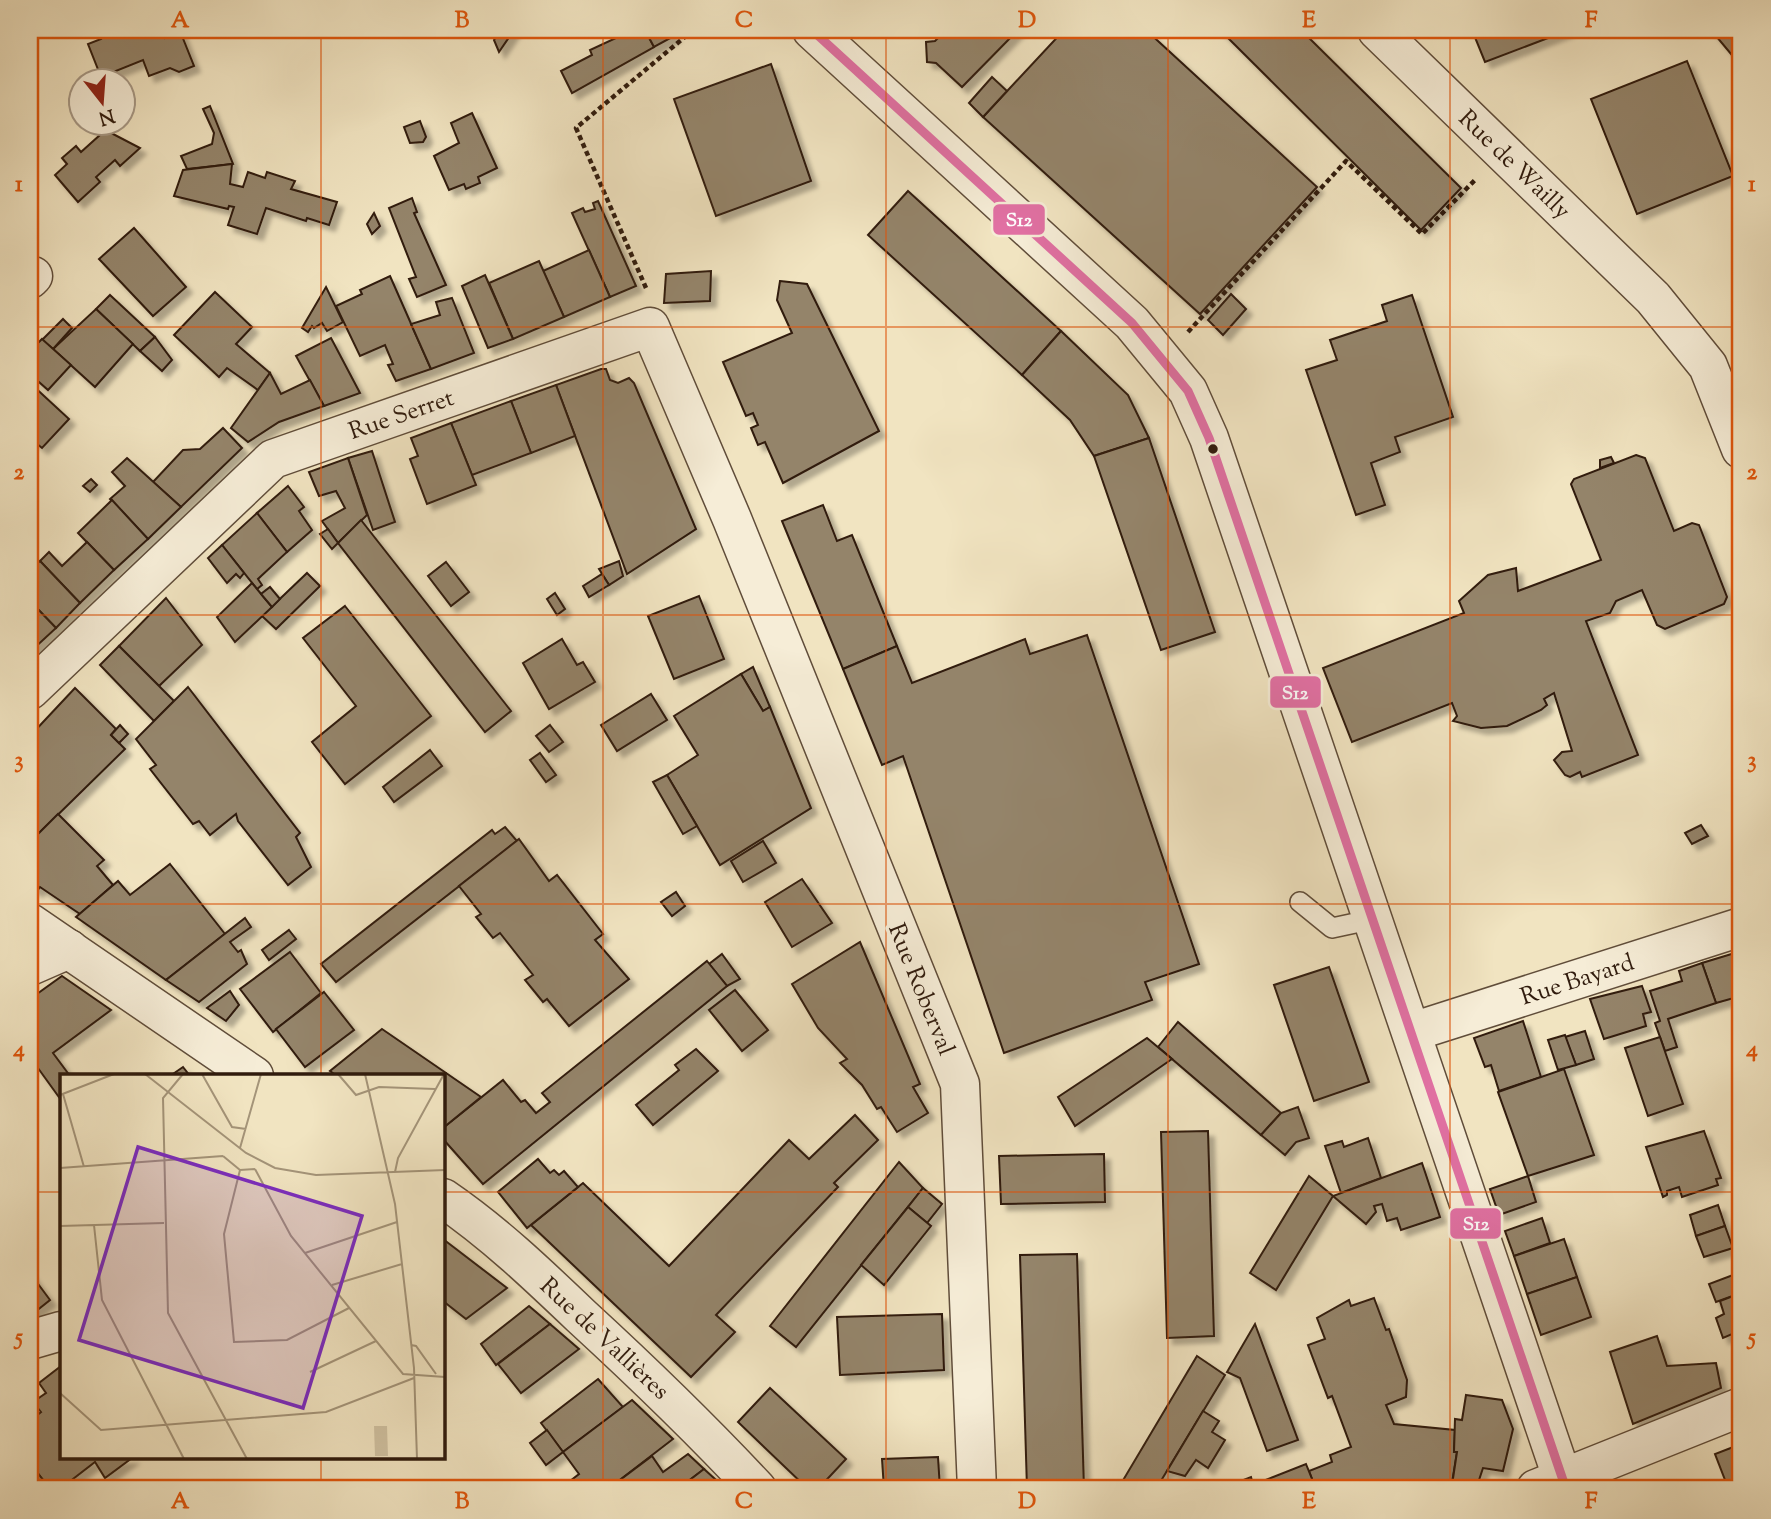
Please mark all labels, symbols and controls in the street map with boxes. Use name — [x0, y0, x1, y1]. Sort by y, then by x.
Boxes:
text: A — [171, 5, 190, 38]
text: B — [455, 5, 470, 38]
text: C — [735, 5, 753, 38]
text: D — [1018, 5, 1036, 38]
text: E — [1302, 5, 1316, 38]
text: F — [1585, 5, 1598, 38]
north arrow — [66, 66, 136, 136]
text: N — [95, 101, 117, 131]
street label: Rue de Wailly — [1450, 103, 1577, 228]
text: 1 — [15, 169, 23, 202]
text: 1 — [1748, 169, 1756, 202]
line badge: S12 — [992, 203, 1046, 236]
text: S12 — [1006, 208, 1032, 235]
street label: Rue Serret — [344, 382, 459, 450]
unlabelled marker — [1206, 442, 1220, 456]
text: 2 — [14, 457, 25, 490]
text: 2 — [1747, 457, 1758, 490]
line badge: S12 — [1269, 675, 1322, 709]
text: S12 — [1282, 681, 1308, 708]
text: 3 — [14, 745, 24, 778]
text: 3 — [1747, 745, 1757, 778]
street label: Rue Roberval — [878, 919, 962, 1061]
street label: Rue Bayard — [1516, 946, 1639, 1015]
text: 4 — [12, 1034, 25, 1067]
text: 4 — [1745, 1034, 1758, 1067]
inset map — [60, 1074, 444, 1460]
line badge: S12 — [1449, 1207, 1502, 1240]
text: S12 — [1463, 1212, 1489, 1239]
street label: Rue de Vallières — [531, 1270, 676, 1409]
text: 5 — [13, 1322, 23, 1355]
text: 5 — [1746, 1322, 1756, 1355]
text: A — [171, 1486, 190, 1519]
text: B — [455, 1486, 470, 1519]
text: C — [735, 1486, 753, 1519]
text: D — [1018, 1486, 1036, 1519]
text: E — [1302, 1486, 1316, 1519]
text: F — [1585, 1486, 1598, 1519]

